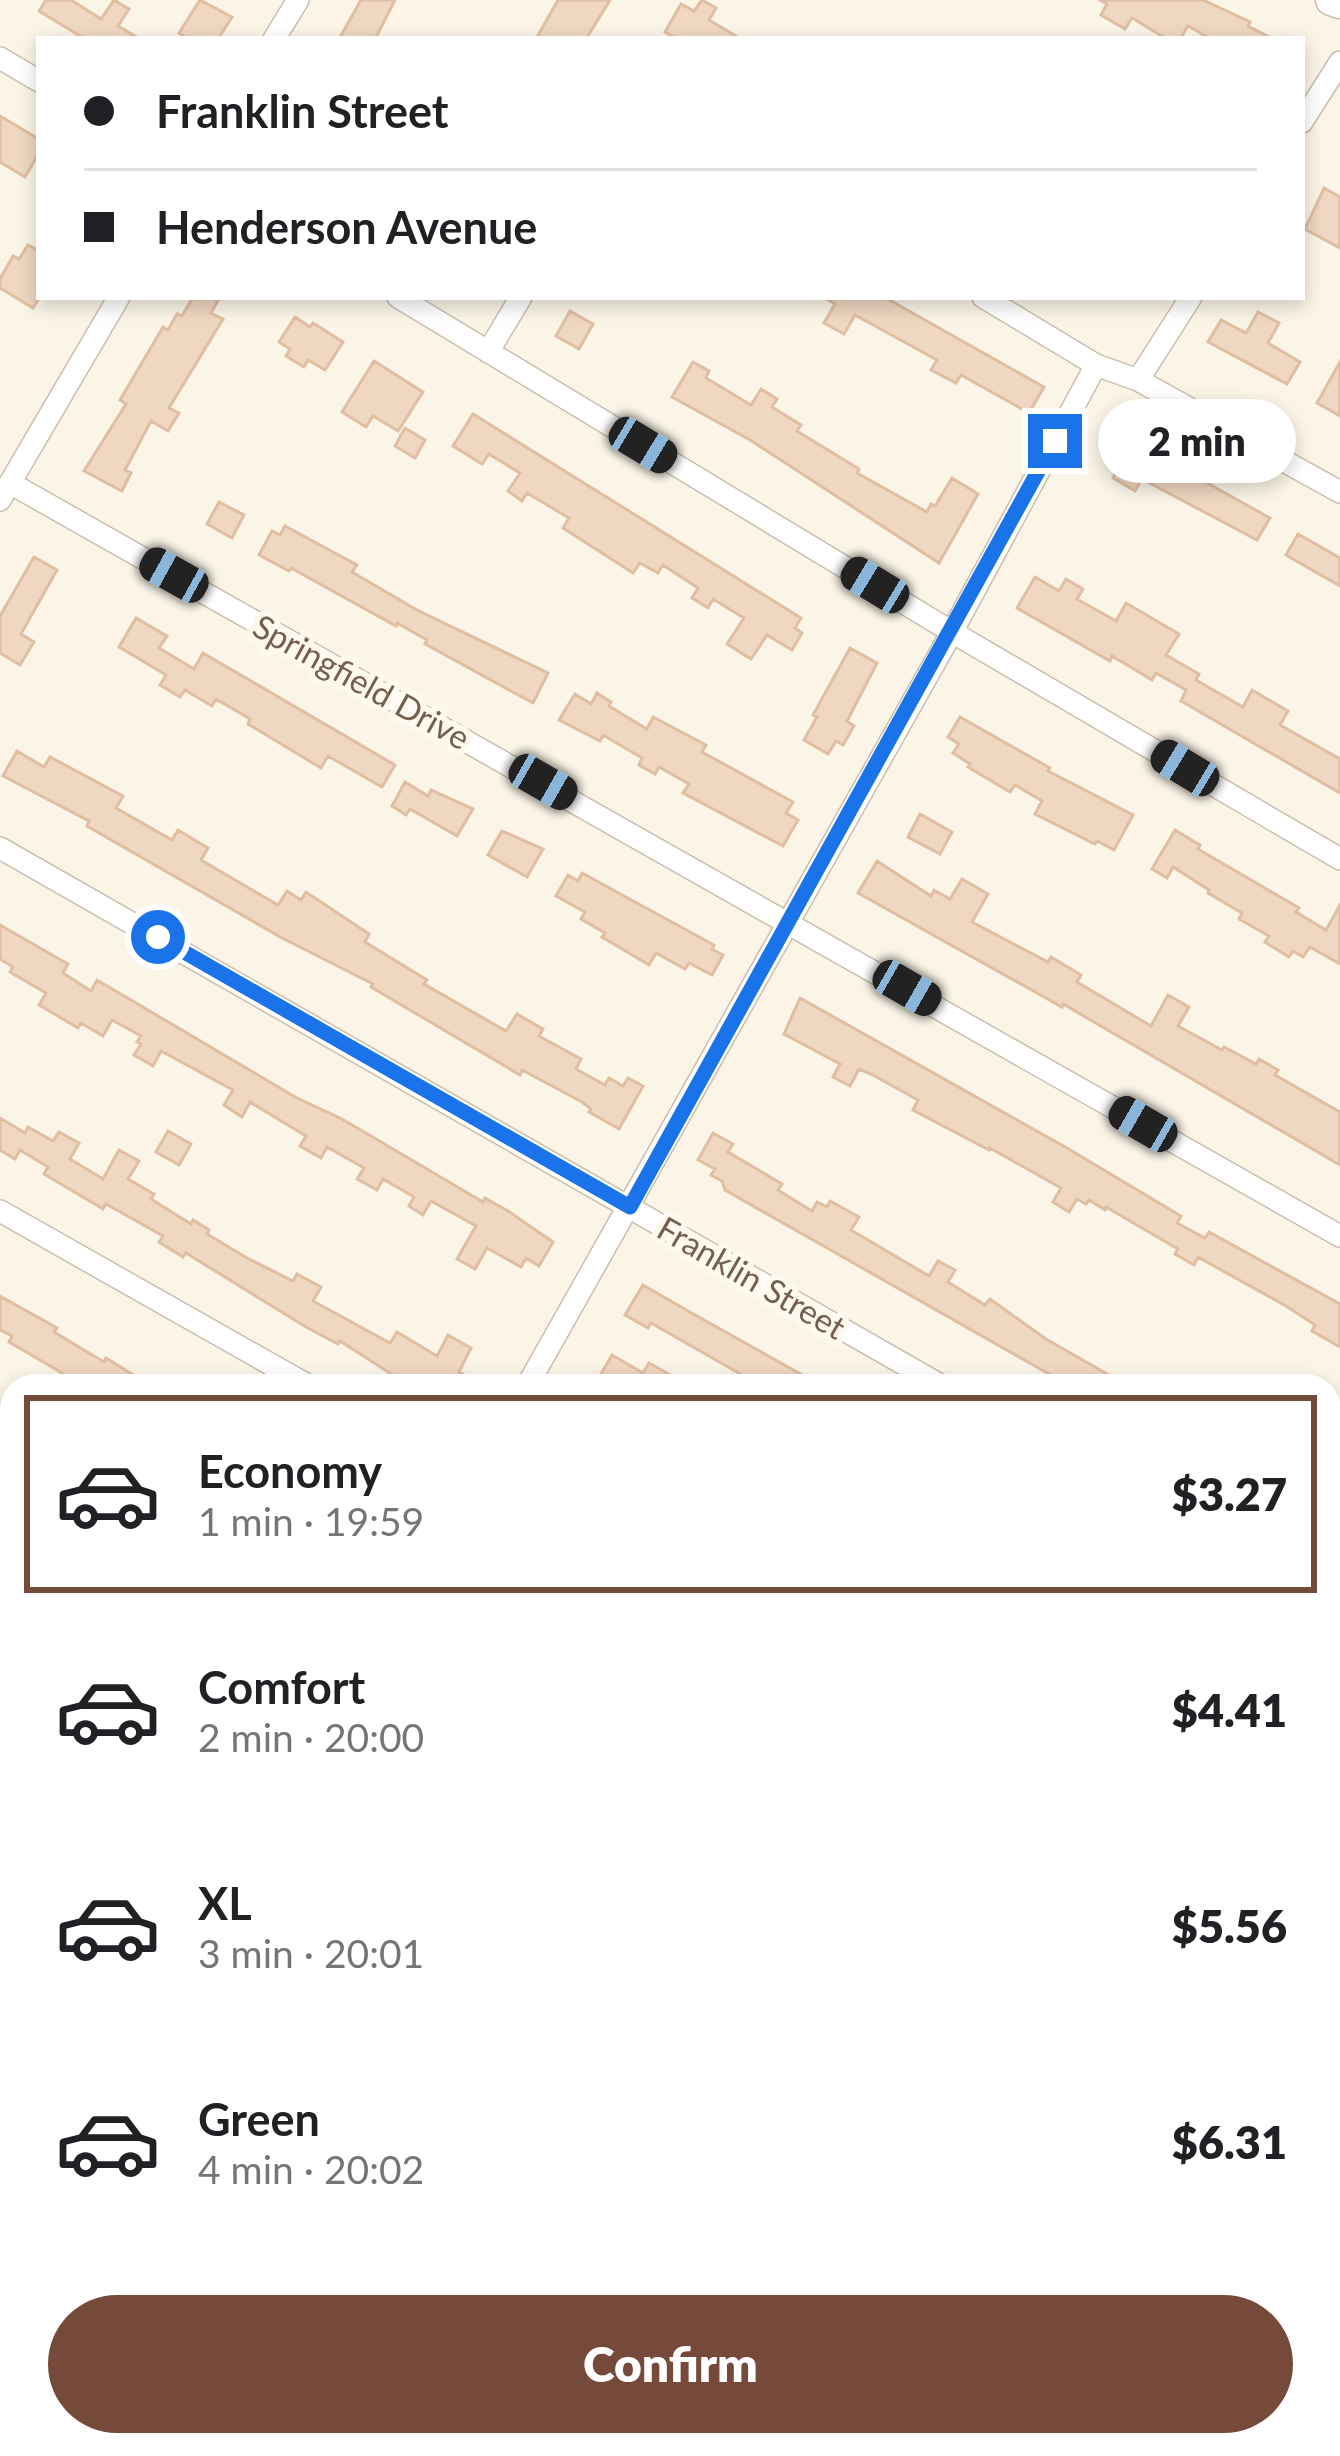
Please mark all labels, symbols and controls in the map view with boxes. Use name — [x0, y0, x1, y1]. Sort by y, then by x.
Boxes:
text: Franklin Street — [156, 84, 448, 138]
text: Henderson Avenue — [156, 200, 537, 254]
callout: 2 min — [1097, 399, 1295, 483]
car — [603, 411, 683, 479]
route end — [1028, 414, 1082, 468]
text: 2 min — [1148, 418, 1246, 464]
car — [134, 542, 214, 608]
car — [835, 551, 915, 619]
street label: Springfield Drive — [247, 605, 477, 757]
car — [1145, 734, 1225, 802]
car — [503, 748, 583, 816]
route start — [131, 910, 185, 964]
car — [867, 954, 947, 1022]
car — [1103, 1090, 1183, 1158]
street label: Franklin Street — [651, 1207, 853, 1347]
icon: car — [54, 1440, 162, 1548]
text: Economy — [198, 1444, 382, 1498]
text: $3.27 — [1172, 1467, 1287, 1521]
text: 1 min · 19:59 — [198, 1498, 424, 1544]
icon: car — [54, 1656, 162, 1764]
text: Comfort — [198, 1660, 365, 1714]
text: $4.41 — [1172, 1683, 1287, 1737]
text: 2 min · 20:00 — [198, 1714, 424, 1760]
icon: car — [54, 1872, 162, 1980]
text: XL — [198, 1876, 252, 1930]
text: $5.56 — [1172, 1899, 1287, 1953]
text: 3 min · 20:01 — [198, 1930, 424, 1976]
icon: car — [54, 2088, 162, 2196]
text: Green — [198, 2092, 320, 2146]
text: $6.31 — [1172, 2115, 1287, 2169]
text: 4 min · 20:02 — [198, 2146, 424, 2192]
button: Confirm — [48, 2295, 1293, 2433]

